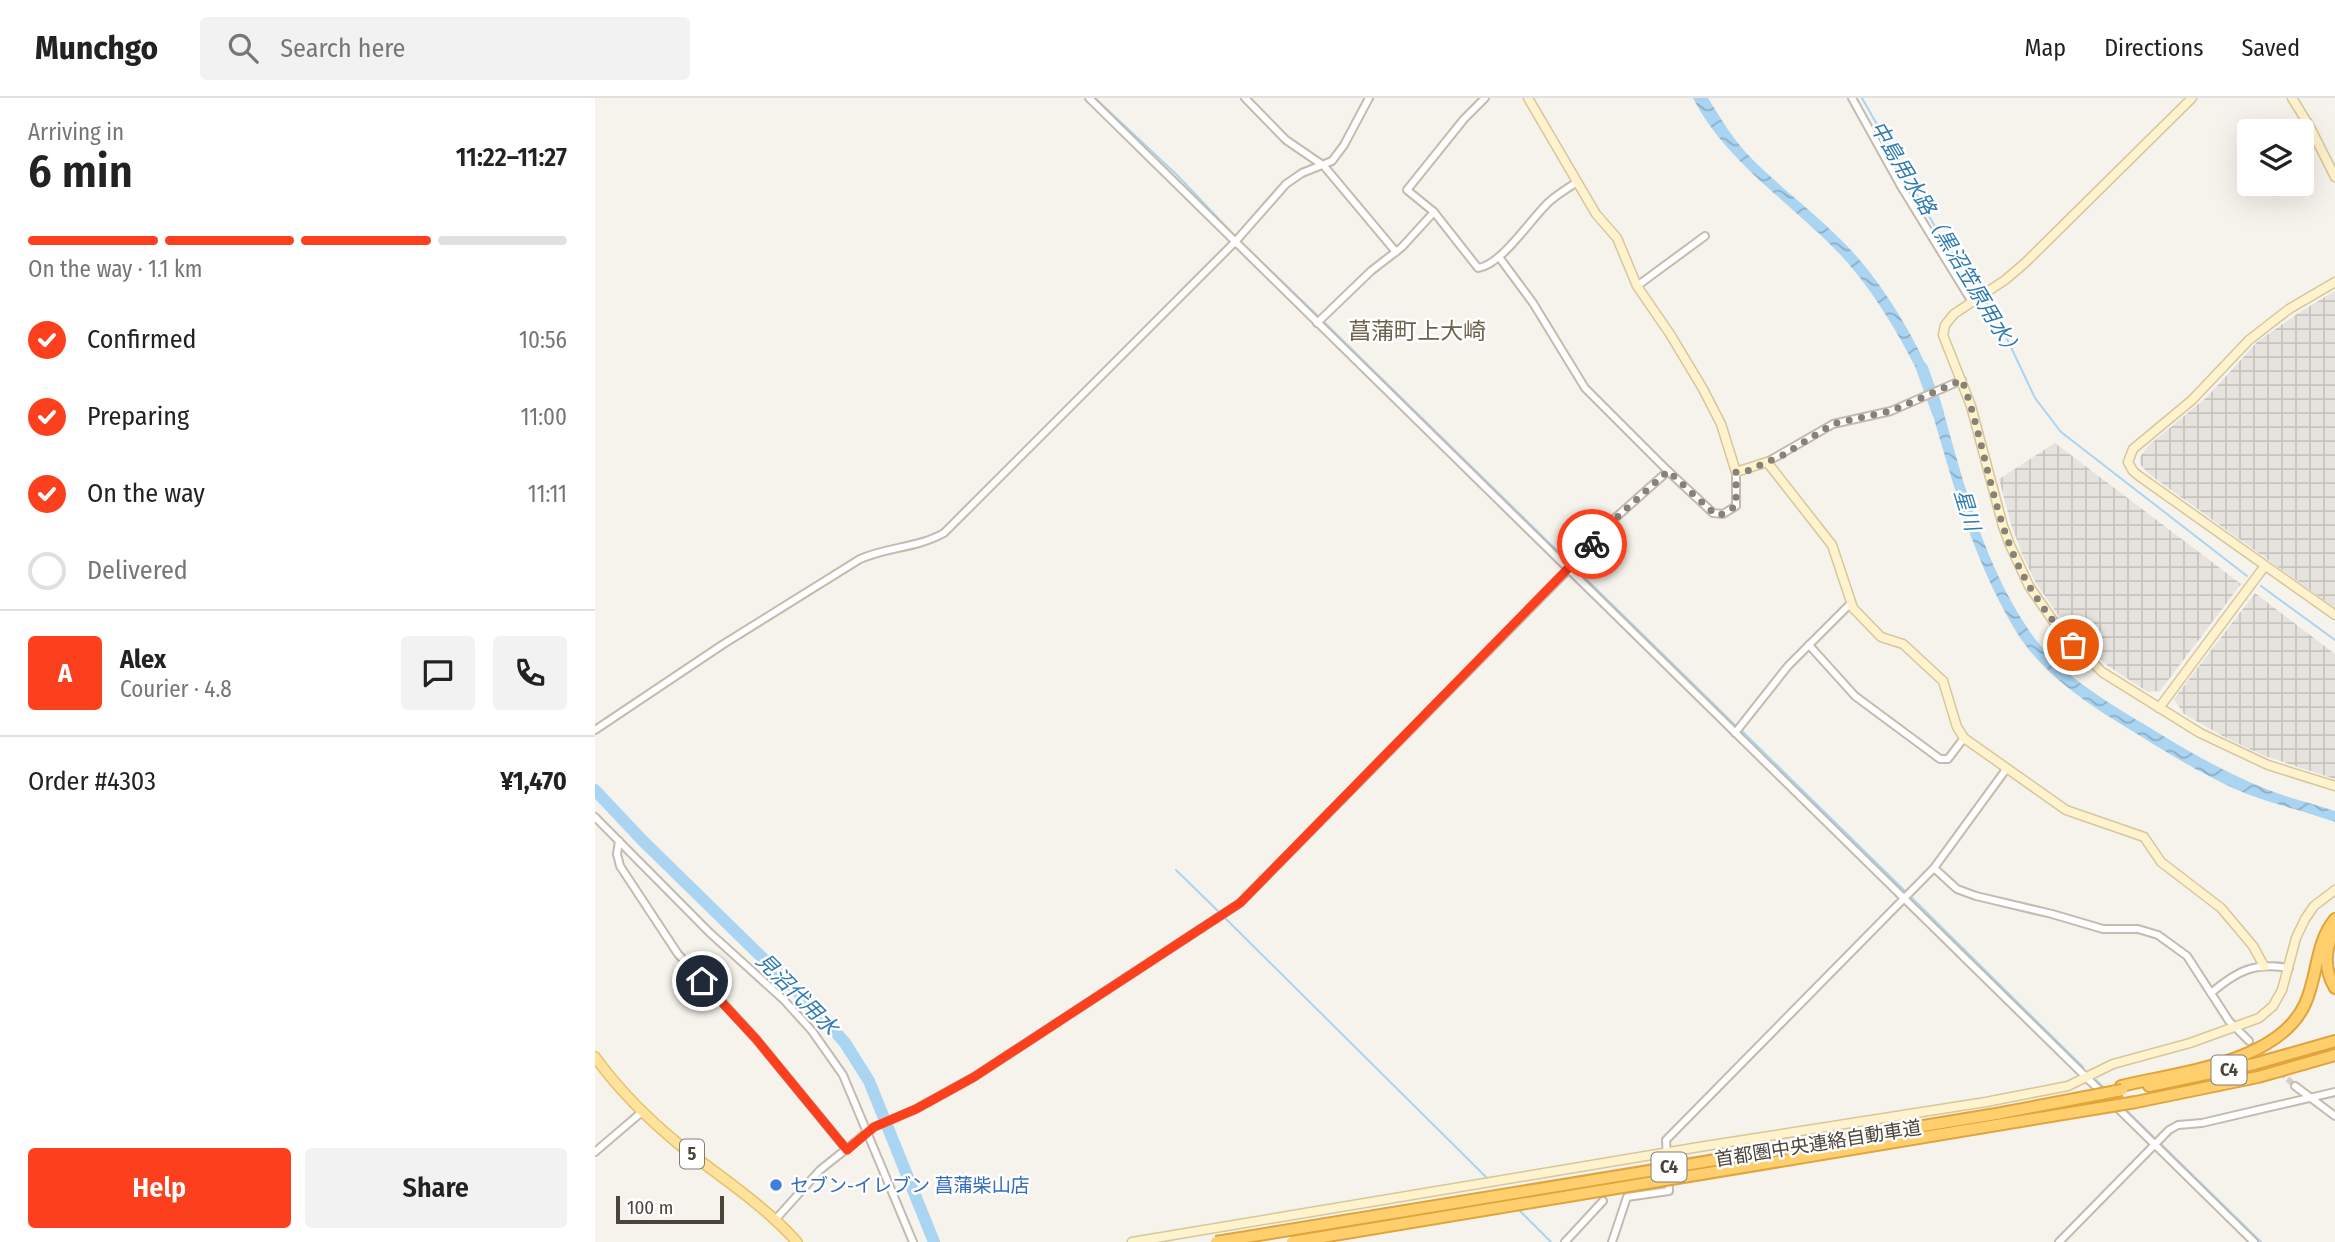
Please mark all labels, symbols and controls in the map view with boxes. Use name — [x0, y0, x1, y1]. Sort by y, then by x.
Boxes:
search box — [200, 17, 690, 80]
text: Munchgo — [35, 28, 158, 68]
icon: search — [224, 29, 262, 67]
text: Search here — [280, 33, 405, 64]
text: Map — [2025, 34, 2066, 62]
text: Directions — [2104, 34, 2203, 62]
text: Saved — [2241, 34, 2300, 62]
water label: 中島用水路（黒沼笠原用水） — [1865, 116, 2027, 364]
text: Arriving in — [28, 118, 124, 146]
map controls — [2237, 119, 2314, 196]
button: layers — [2237, 119, 2314, 196]
text: 11:22–11:27 — [456, 142, 567, 173]
text: 6 min — [28, 144, 133, 199]
text: On the way · 1.1 km — [28, 255, 202, 283]
district label: 菖蒲町上大崎 — [1348, 317, 1486, 345]
icon: check — [28, 321, 66, 359]
text: Confirmed — [87, 324, 197, 355]
text: 10:56 — [519, 326, 567, 354]
icon: check — [28, 398, 66, 436]
text: Preparing — [87, 401, 189, 432]
text: 11:00 — [521, 403, 567, 431]
icon: check — [28, 475, 66, 513]
text: On the way — [87, 478, 205, 509]
text: 11:11 — [528, 480, 567, 508]
water label: 星川 — [1948, 486, 1986, 536]
courier — [1557, 509, 1627, 579]
icon: bike — [1573, 525, 1611, 563]
text: Delivered — [87, 555, 188, 586]
pin — [2043, 615, 2103, 675]
icon: bag — [2054, 626, 2092, 664]
button: chat — [401, 636, 475, 710]
button: phone — [493, 636, 567, 710]
text: Alex — [120, 644, 166, 675]
text: A — [58, 658, 72, 689]
text: Courier · 4.8 — [120, 675, 232, 703]
text: Order #4303 — [28, 766, 156, 797]
text: ¥1,470 — [500, 766, 567, 797]
water label: 見沼代用水 — [751, 948, 845, 1042]
pin — [672, 951, 732, 1011]
icon: home — [683, 962, 721, 1000]
road number: C4 — [2211, 1056, 2247, 1085]
street label: 首都圏中央連絡自動車道 — [1713, 1116, 1923, 1171]
road number: 5 — [680, 1140, 704, 1168]
button: Help — [28, 1148, 291, 1228]
button: Share — [305, 1148, 567, 1228]
road number: C4 — [1651, 1152, 1687, 1182]
place label: セブン-イレブン 菖蒲柴山店 — [790, 1174, 1029, 1197]
marker: セブン-イレブン 菖蒲柴山店 — [768, 1177, 784, 1193]
scale bar — [616, 1193, 725, 1225]
text: 100 m — [627, 1196, 673, 1219]

